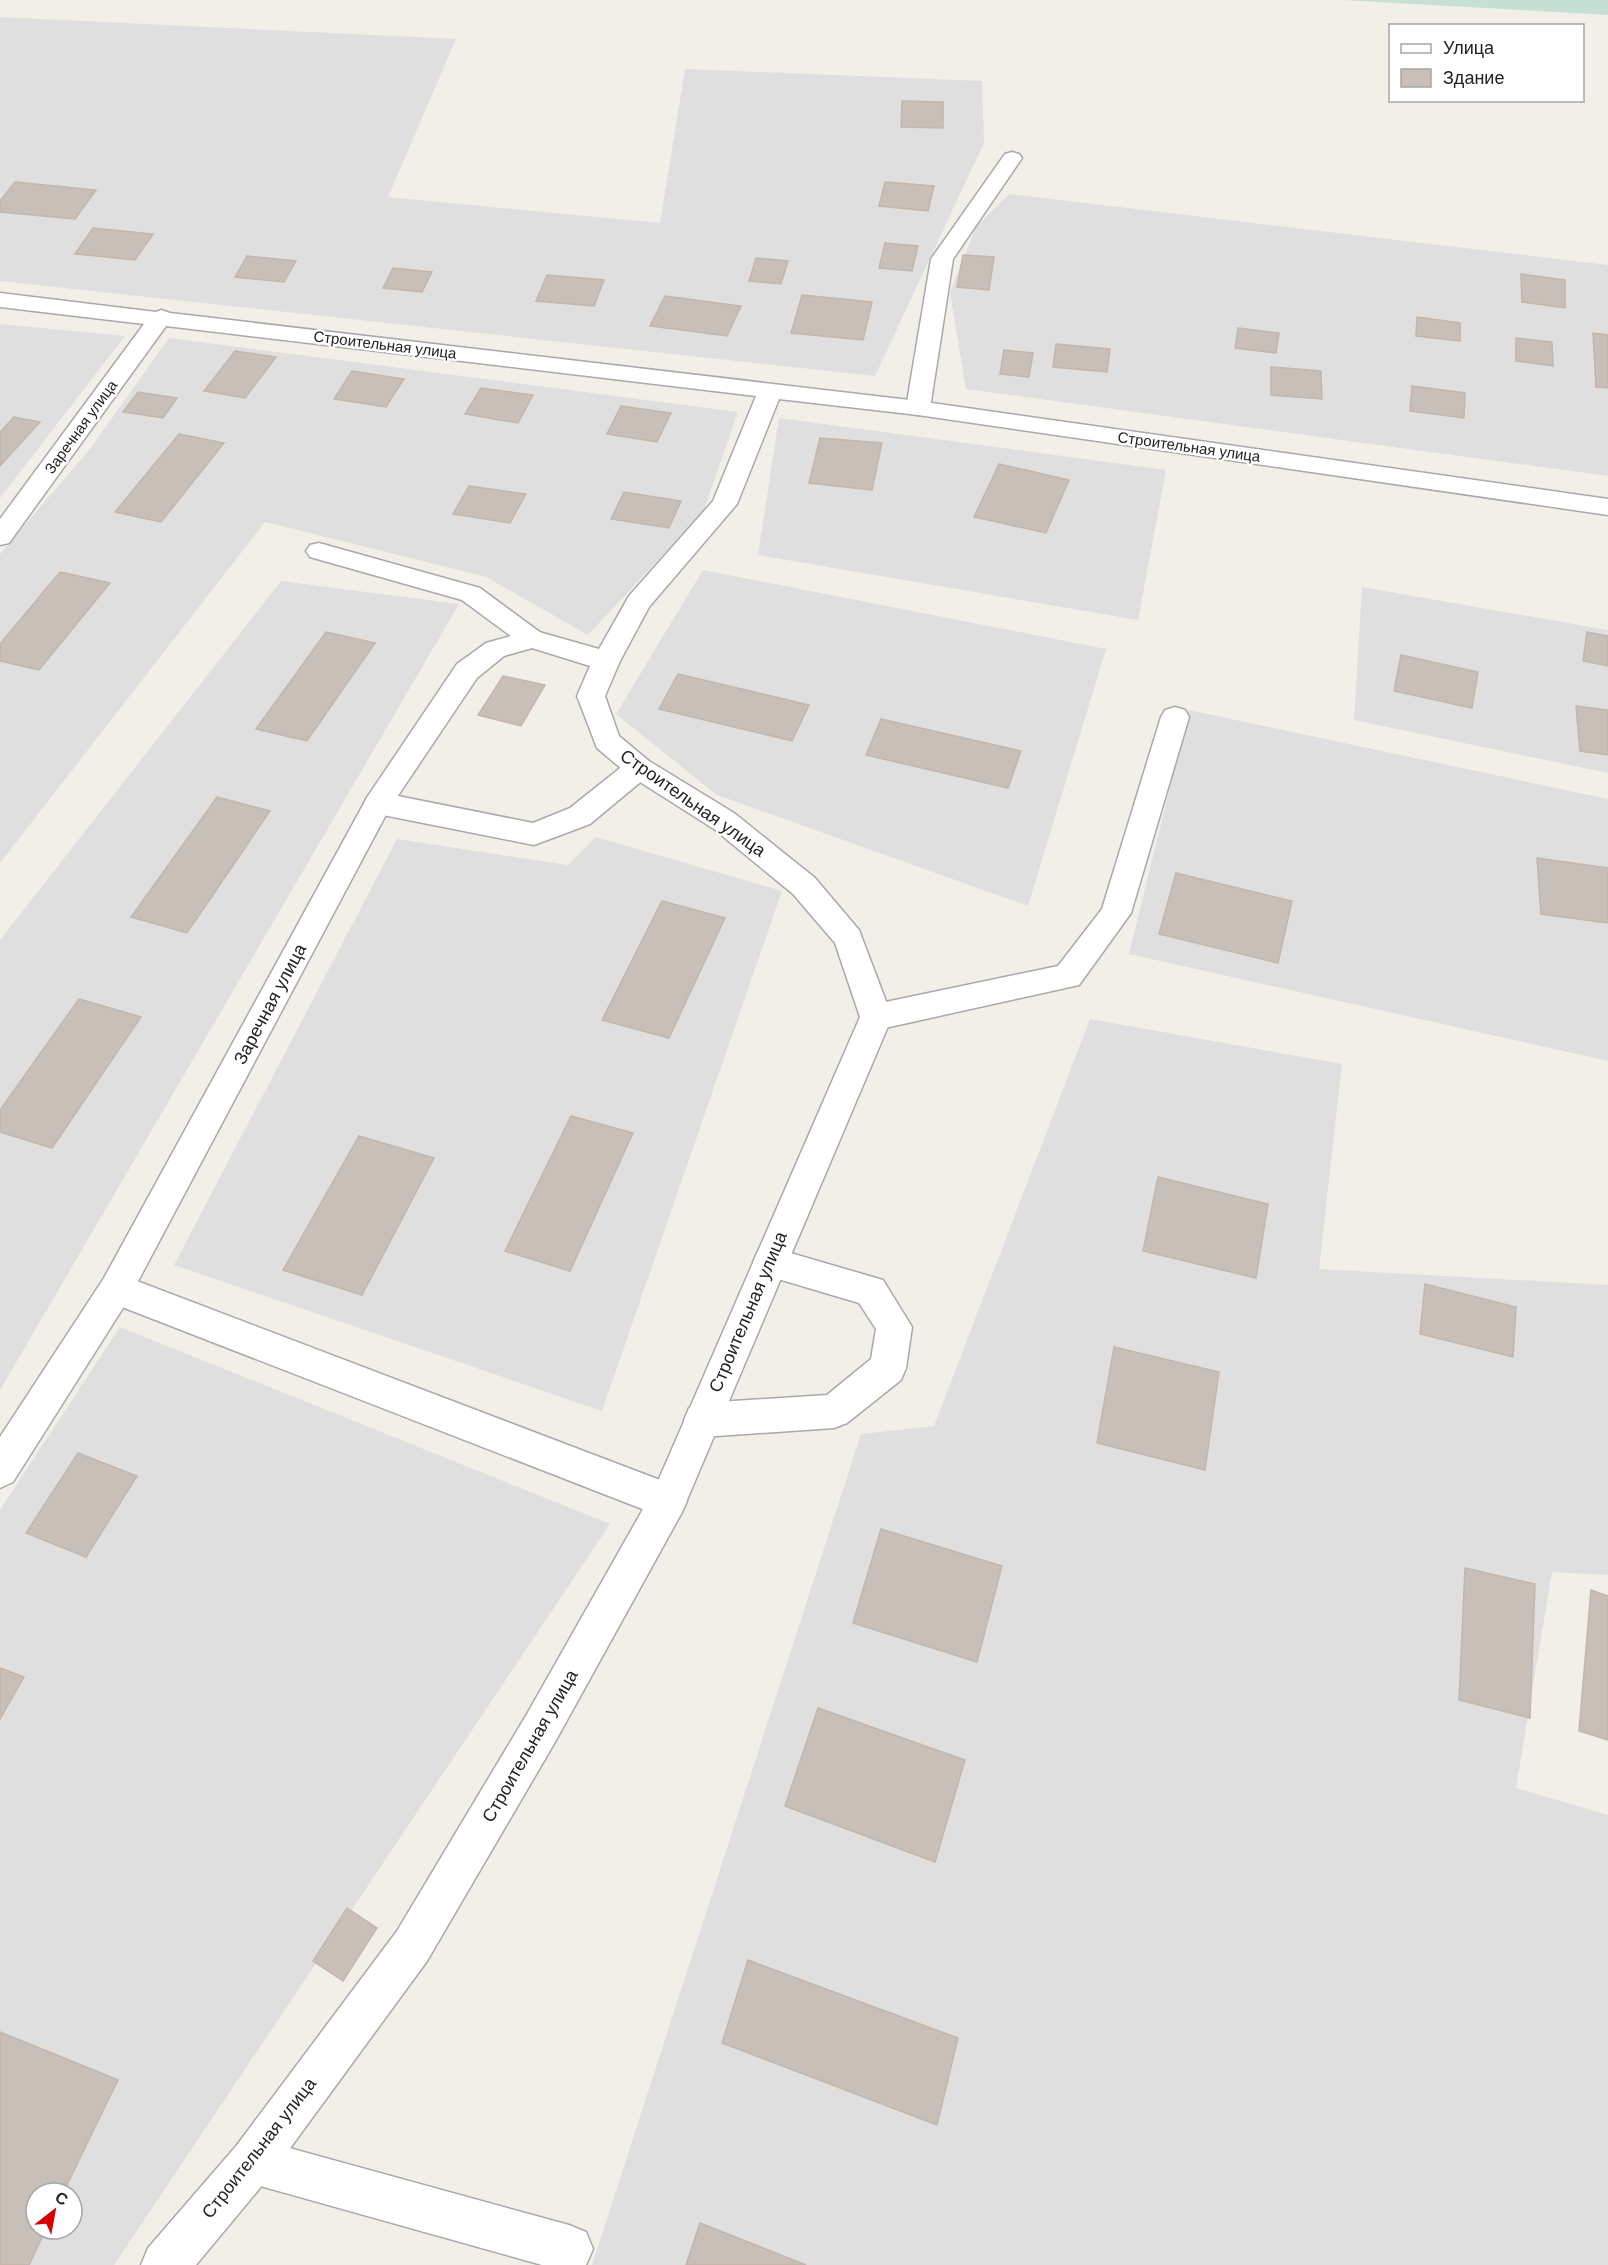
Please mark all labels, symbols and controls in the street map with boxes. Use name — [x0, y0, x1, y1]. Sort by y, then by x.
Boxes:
legend — [1389, 24, 1584, 102]
text: Улица — [1443, 36, 1495, 60]
text: Здание — [1443, 66, 1504, 90]
street label: Строительная улица — [312, 326, 458, 364]
street label: Заречная улица — [40, 376, 122, 478]
street label: Строительная улица — [1116, 427, 1262, 467]
street label: Строительная улица — [615, 744, 771, 863]
street label: Заречная улица — [228, 938, 312, 1069]
street label: Строительная улица — [703, 1227, 793, 1396]
street label: Строительная улица — [476, 1664, 584, 1827]
street label: Строительная улица — [196, 2072, 322, 2223]
north arrow — [24, 2181, 84, 2241]
text: С — [51, 2187, 72, 2211]

